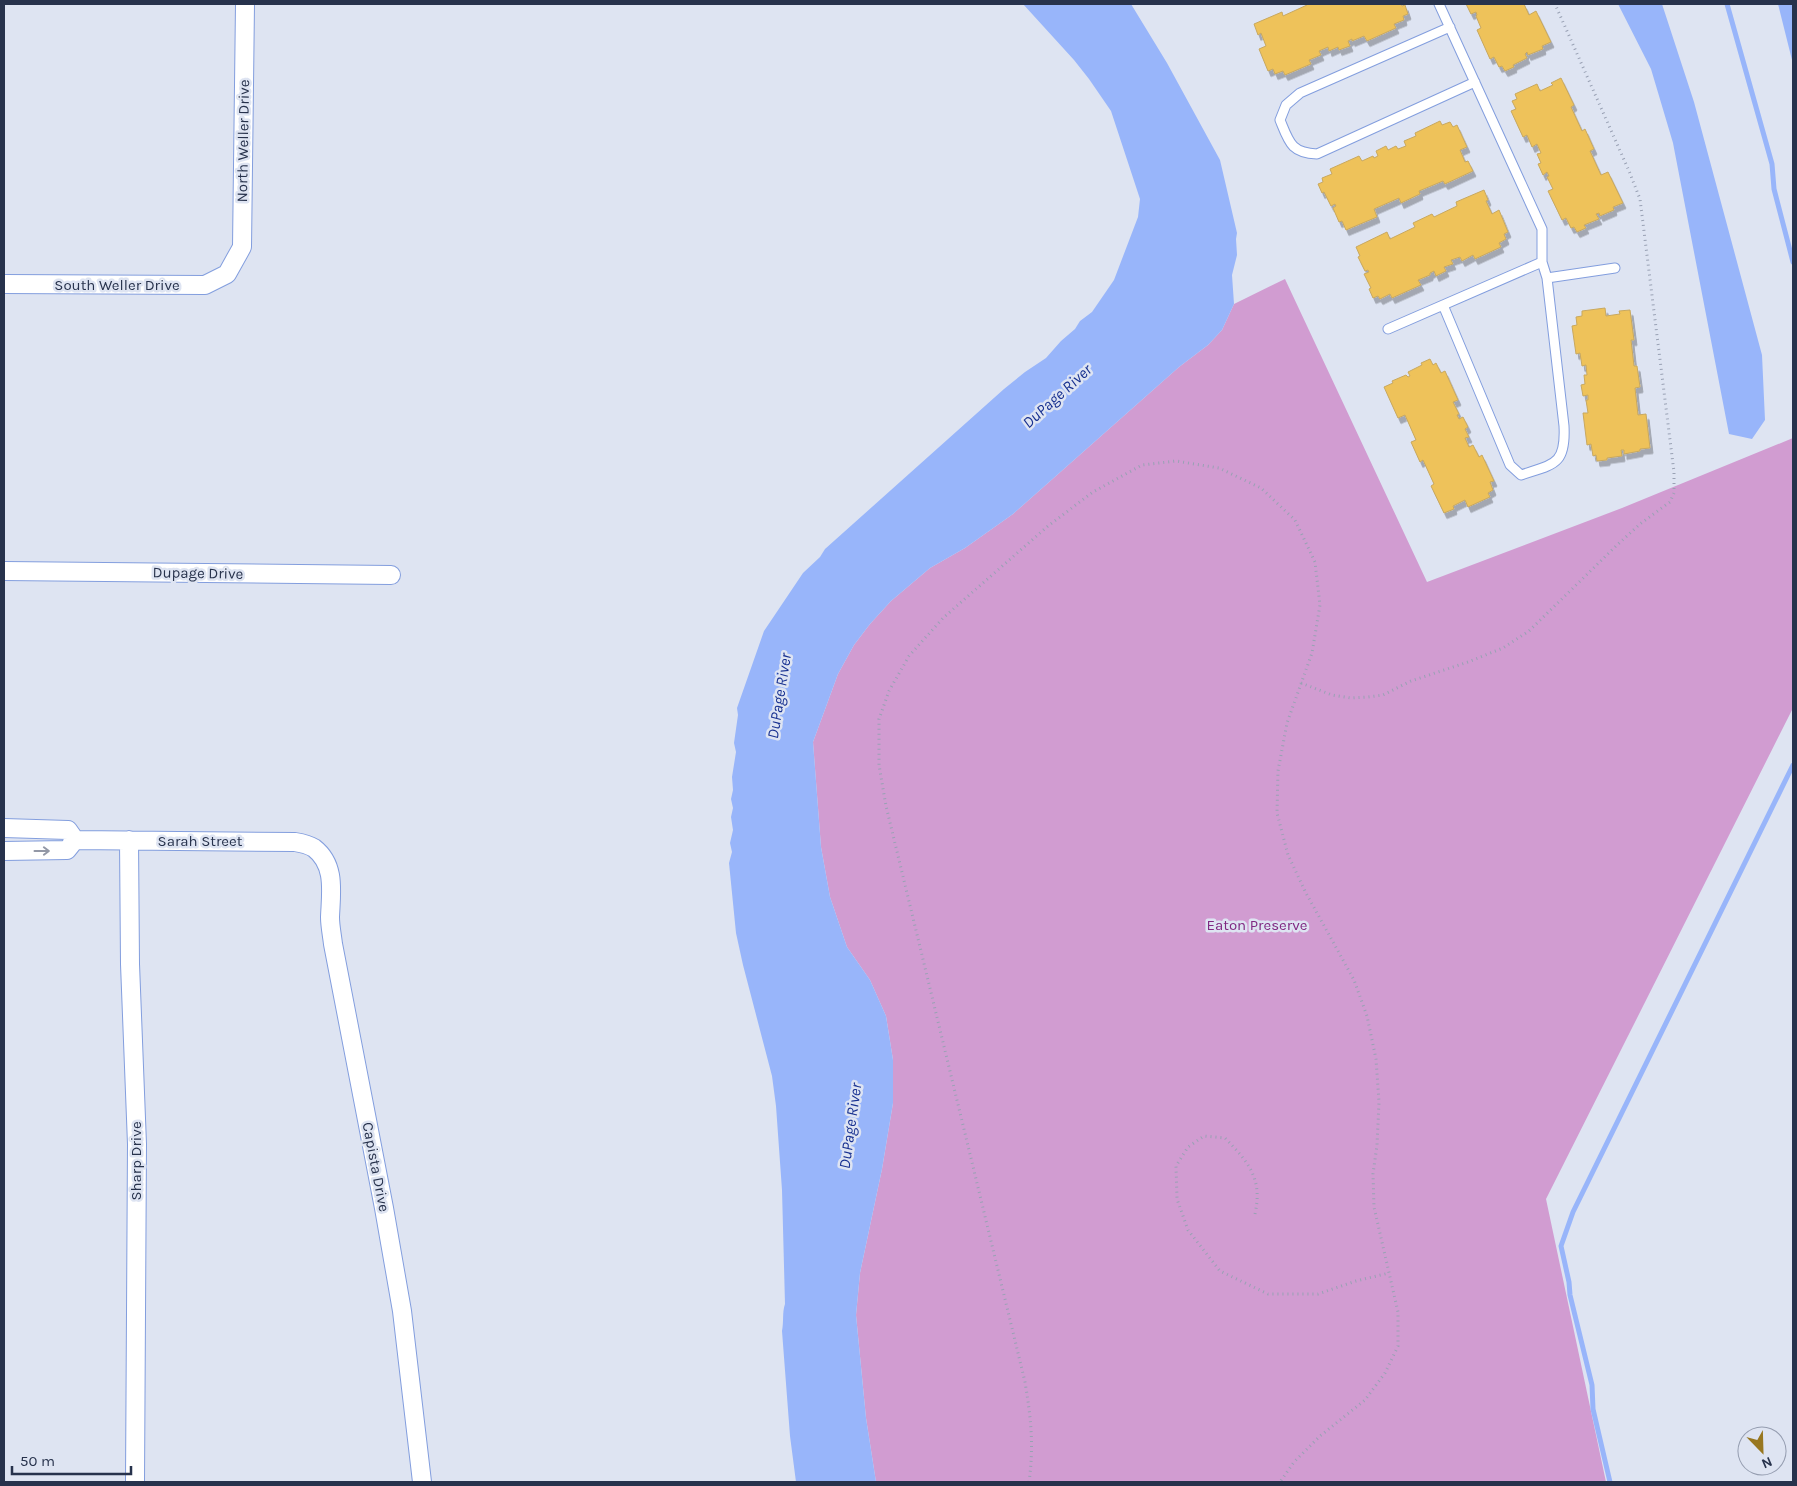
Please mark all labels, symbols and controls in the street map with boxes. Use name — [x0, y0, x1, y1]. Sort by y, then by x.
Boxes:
street label: North Weller Drive — [233, 79, 253, 203]
street label: South Weller Drive — [54, 276, 180, 294]
water label: DuPage River — [1018, 360, 1096, 432]
street label: Dupage Drive — [152, 563, 244, 583]
water label: DuPage River — [763, 651, 795, 740]
street label: Sarah Street — [158, 832, 243, 850]
one-way arrow — [34, 846, 50, 856]
park label: Eaton Preserve — [1207, 916, 1307, 934]
water label: DuPage River — [835, 1081, 865, 1170]
street label: Sharp Drive — [127, 1121, 145, 1201]
street label: Capista Drive — [358, 1121, 394, 1213]
north arrow — [1737, 1426, 1787, 1476]
scale bar — [12, 1444, 131, 1476]
text: 50 m — [20, 1452, 55, 1470]
text: N — [1759, 1453, 1775, 1472]

